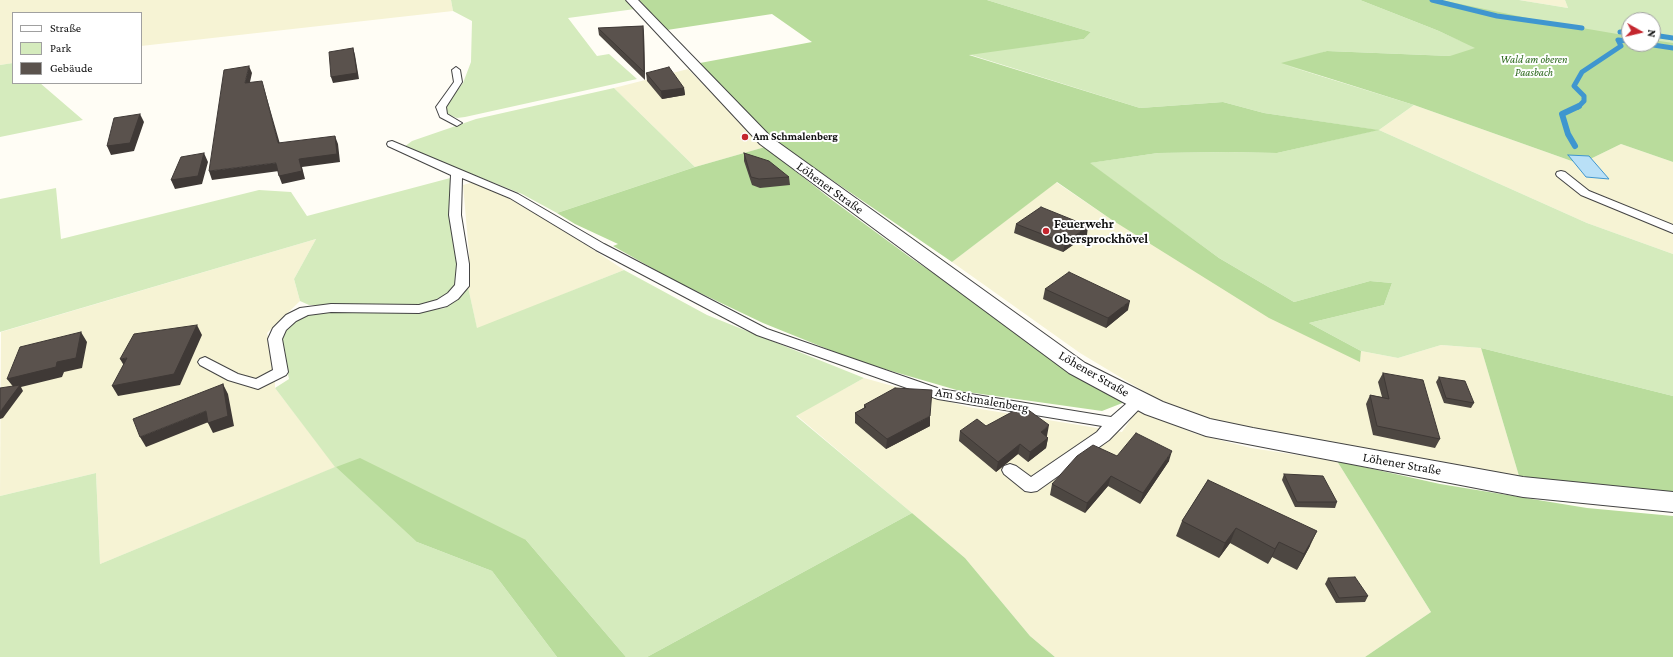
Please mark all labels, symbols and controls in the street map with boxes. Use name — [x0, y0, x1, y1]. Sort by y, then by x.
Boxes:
legend — [12, 12, 142, 84]
north arrow — [1621, 12, 1661, 52]
text: Straße — [50, 21, 81, 35]
text: N — [1645, 29, 1658, 38]
text: Park — [50, 41, 71, 55]
park label: Wald am oberen Paasbach — [1500, 53, 1568, 79]
text: Gebäude — [50, 61, 92, 75]
place label: Am Schmalenberg — [753, 130, 838, 144]
marker: Am Schmalenberg — [740, 132, 750, 142]
street label: Löhener Straße — [793, 158, 867, 218]
place label: Feuerwehr Obersprockhövel — [1054, 216, 1148, 247]
marker: Feuerwehr Obersprockhövel — [1041, 226, 1051, 236]
street label: Löhener Straße — [1056, 347, 1132, 401]
street label: Am Schmalenberg — [934, 384, 1030, 416]
street label: Löhener Straße — [1362, 449, 1442, 479]

